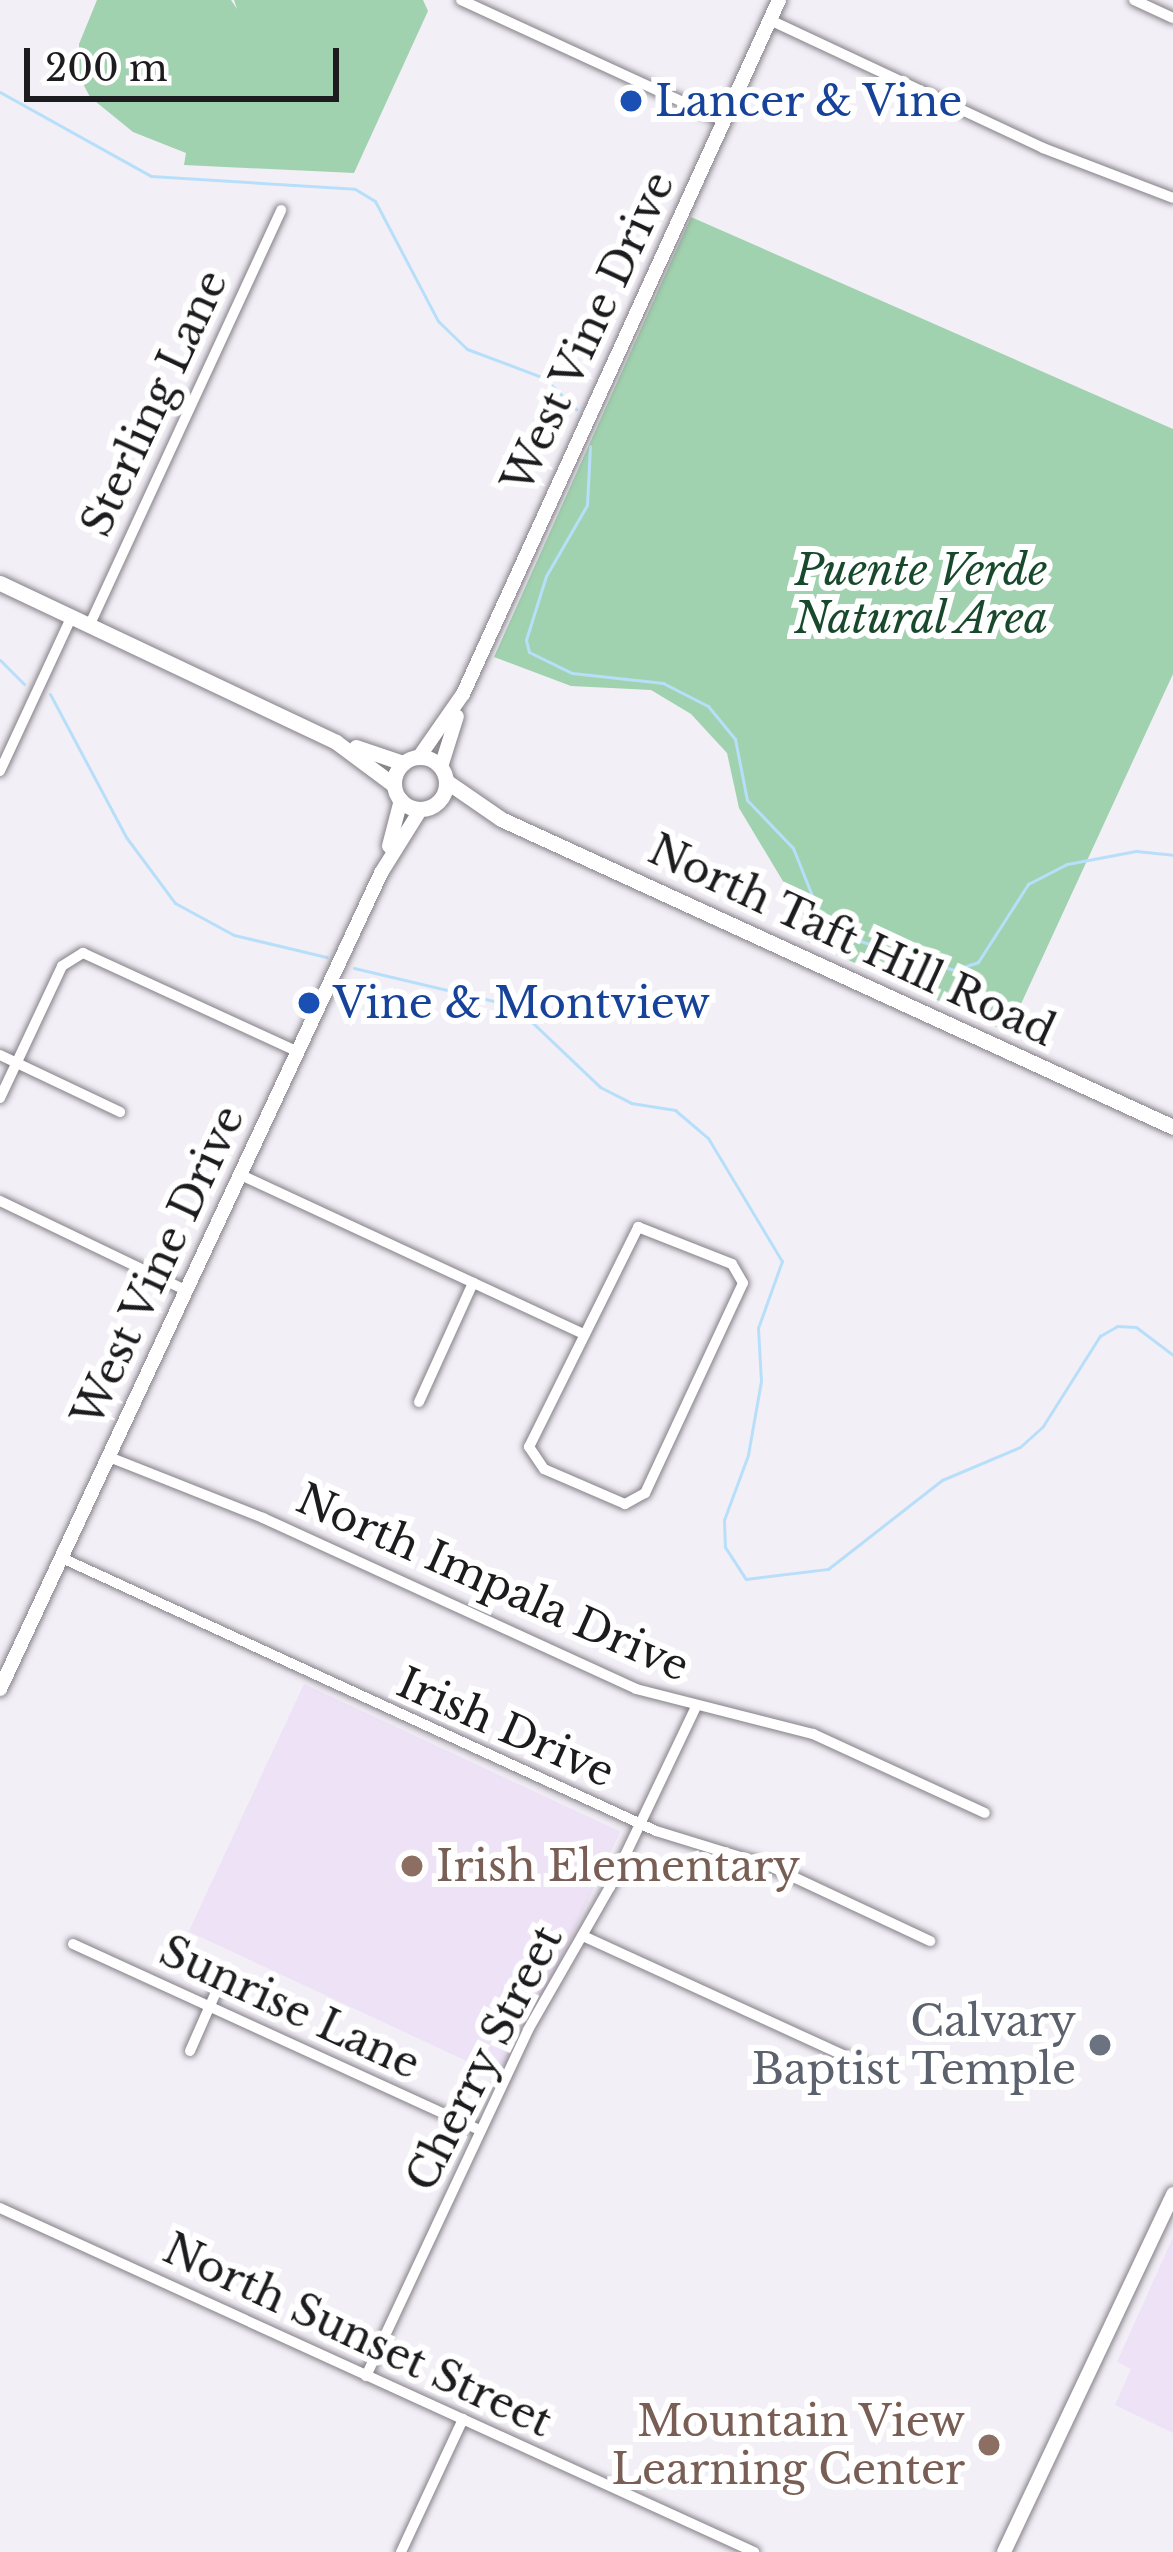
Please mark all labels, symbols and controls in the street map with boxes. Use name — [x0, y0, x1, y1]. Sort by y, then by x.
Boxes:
scale bar — [30, 24, 345, 98]
text: 200 m — [45, 46, 168, 91]
place label: Lancer & Vine — [655, 76, 965, 126]
marker: Lancer & Vine — [618, 88, 644, 114]
street label: West Vine Drive — [491, 163, 685, 501]
street label: Sterling Lane — [70, 262, 238, 544]
park label: Puente Verde Natural Area — [792, 545, 1050, 644]
street label: North Taft Hill Road — [641, 824, 1063, 1056]
place label: Vine & Montview — [333, 978, 710, 1028]
marker: Vine & Montview — [296, 990, 322, 1016]
street label: West Vine Drive — [61, 1097, 255, 1435]
street label: North Impala Drive — [289, 1473, 697, 1691]
street label: Irish Drive — [390, 1657, 622, 1797]
place label: Irish Elementary — [436, 1841, 800, 1891]
marker: Irish Elementary — [399, 1853, 425, 1879]
street label: Cherry Street — [395, 1916, 573, 2200]
street label: Sunrise Lane — [152, 1925, 428, 2089]
place label: Calvary Baptist Temple — [750, 1996, 1076, 2094]
marker: Calvary Baptist Temple — [1087, 2032, 1113, 2058]
street label: North Sunset Street — [156, 2223, 560, 2447]
place label: Mountain View Learning Center — [611, 2396, 965, 2494]
marker: Mountain View Learning Center — [976, 2432, 1002, 2458]

